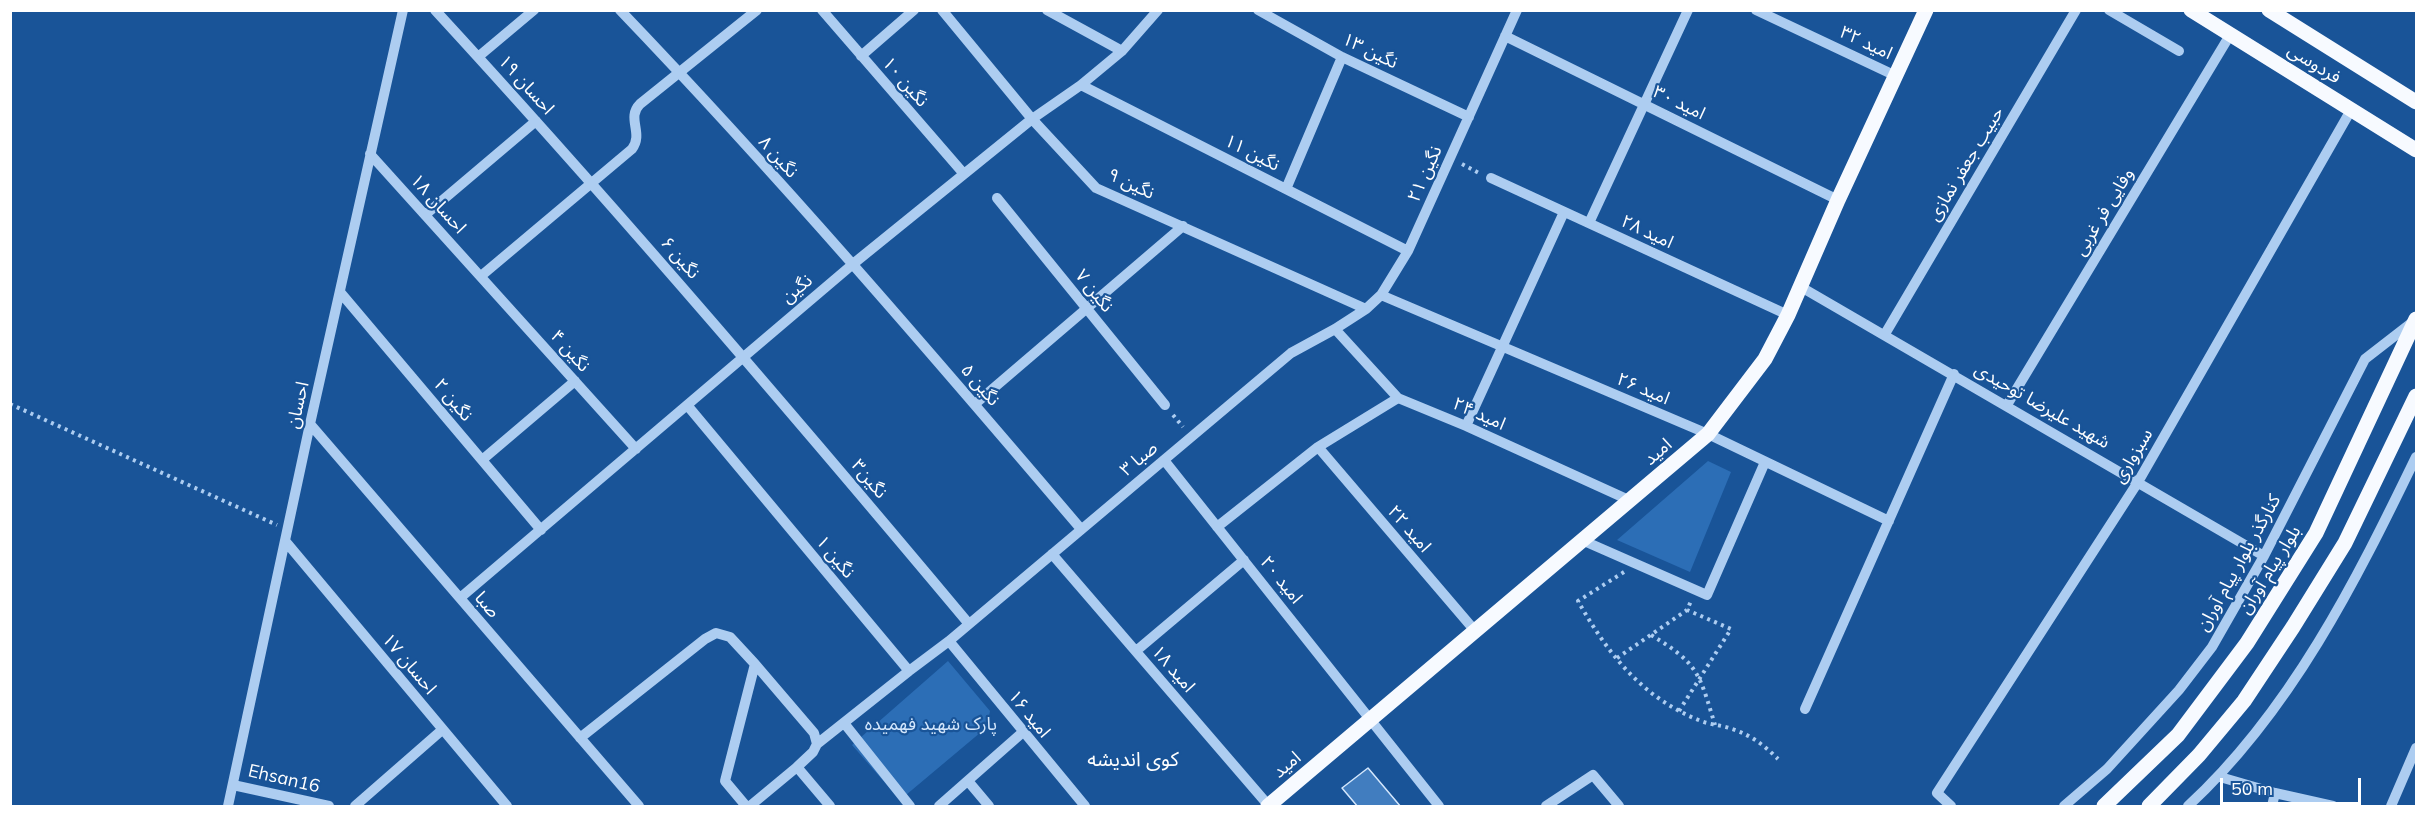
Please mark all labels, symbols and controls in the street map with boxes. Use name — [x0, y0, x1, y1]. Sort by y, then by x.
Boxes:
street label: امید ۳۲ — [1836, 22, 1896, 64]
street label: نگین ۱۳ — [1339, 28, 1401, 74]
street label: فردوسی — [2283, 39, 2345, 89]
street label: احسان ۱۹ — [494, 51, 558, 119]
street label: نگین ۱۰ — [877, 53, 933, 111]
street label: امید ۳۰ — [1649, 81, 1709, 125]
street label: حبیب جعفر نمازی — [1923, 103, 2009, 225]
street label: نگین ۱۱ — [1221, 130, 1283, 176]
street label: نگین ۸ — [754, 132, 802, 182]
street label: نگین ۲۱ — [1403, 143, 1447, 205]
street label: نگین ۹ — [1104, 164, 1158, 204]
street label: وفایی فر غربی — [2069, 164, 2139, 260]
street label: احسان ۱۸ — [406, 170, 470, 238]
street label: امید ۲۸ — [1617, 211, 1677, 253]
street label: نگین ۶ — [656, 232, 704, 284]
street label: نگین ۷ — [1070, 265, 1118, 317]
street label: نگین — [777, 270, 817, 308]
street label: نگین ۴ — [546, 326, 594, 376]
street label: شهید علیرضا توحیدی — [1971, 358, 2113, 454]
street label: نگین ۵ — [956, 359, 1004, 411]
street label: امید ۲۶ — [1613, 368, 1673, 410]
street label: نگین ۲ — [429, 374, 477, 426]
street label: احسان — [282, 379, 314, 431]
street label: امید ۲۴ — [1449, 393, 1509, 435]
street label: سبزواری — [2108, 425, 2158, 487]
street label: امید — [1640, 434, 1676, 470]
street label: صبا ۳ — [1116, 437, 1162, 481]
street label: نگین۳ — [847, 455, 891, 503]
street label: کنارگذر بلوار پیام آوران — [2192, 491, 2286, 635]
street label: امید ۲۲ — [1383, 501, 1435, 557]
street label: بلوار پیام آوران — [2234, 522, 2306, 618]
street label: نگین ۱ — [811, 531, 859, 583]
street label: امید ۲۰ — [1255, 552, 1307, 608]
street label: صبا — [470, 587, 504, 623]
street label: احسان ۱۷ — [377, 629, 441, 699]
street label: امید ۱۸ — [1147, 641, 1199, 697]
street label: امید ۱۶ — [1003, 686, 1055, 742]
park label: پارک شهید فهمیده — [865, 714, 997, 736]
street label: امید — [1269, 747, 1305, 783]
district label: کوی اندیشه — [1087, 748, 1179, 772]
street label: Ehsan16 — [246, 760, 322, 798]
scale bar — [2223, 766, 2364, 804]
text: 50 m — [2231, 777, 2273, 800]

